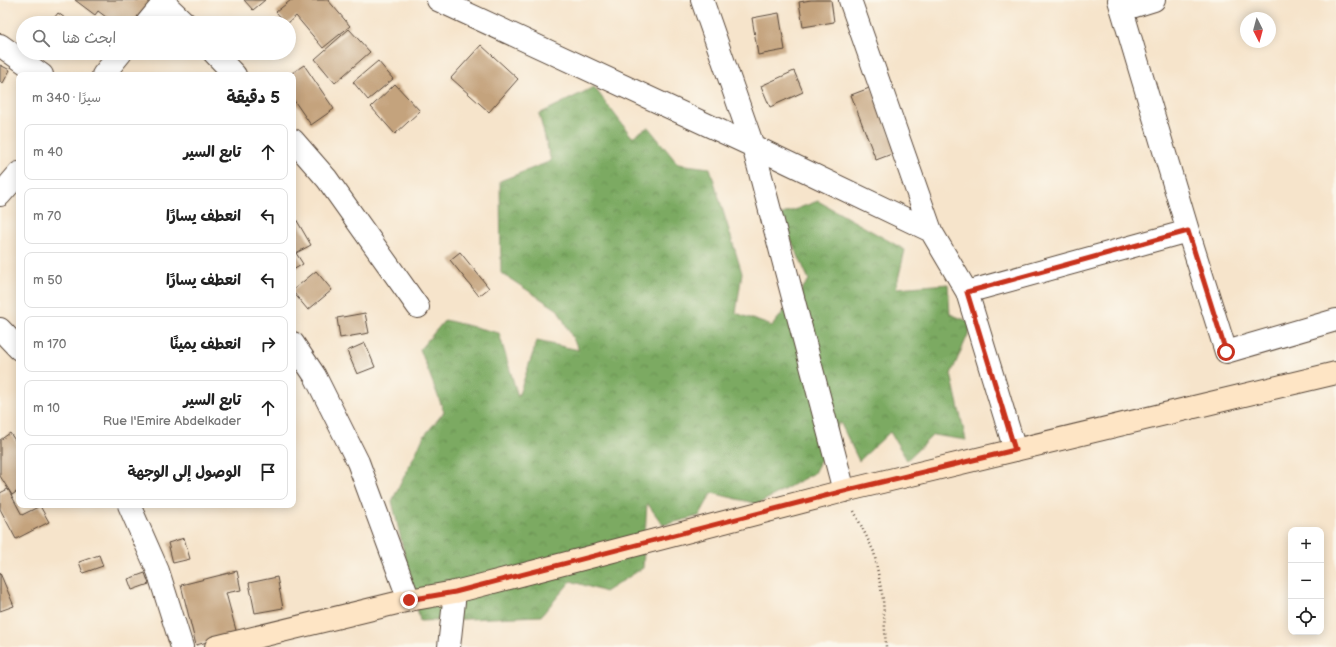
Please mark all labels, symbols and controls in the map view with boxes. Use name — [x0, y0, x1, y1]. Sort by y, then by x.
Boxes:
north arrow — [1240, 12, 1276, 48]
search box — [16, 16, 296, 60]
icon: search — [30, 27, 52, 49]
text: ابحث هنا — [62, 29, 116, 48]
text: 5 دقيقة — [226, 88, 280, 108]
text: سيرًا · 340 m — [32, 90, 101, 106]
icon: ahead — [257, 141, 279, 163]
text: تابع السير — [183, 143, 241, 162]
text: 40 m — [33, 144, 63, 160]
icon: left — [257, 205, 279, 227]
text: انعطف يسارًا — [166, 207, 241, 226]
text: 70 m — [33, 208, 61, 224]
icon: left — [257, 269, 279, 291]
text: انعطف يسارًا — [166, 271, 241, 290]
text: 50 m — [33, 272, 62, 288]
icon: right — [257, 333, 279, 355]
text: انعطف يمينًا — [170, 335, 241, 354]
text: 170 m — [33, 336, 66, 352]
route start — [1217, 343, 1235, 361]
text: تابع السير — [183, 391, 241, 410]
icon: ahead — [257, 397, 279, 419]
text: 10 m — [33, 400, 60, 416]
text: Rue l'Emire Abdelkader — [103, 413, 241, 429]
icon: arrive — [257, 461, 279, 483]
text: الوصول إلى الوجهة — [127, 463, 241, 482]
map controls — [1288, 527, 1324, 635]
button: + — [1288, 527, 1324, 563]
button: − — [1288, 563, 1324, 599]
route end — [400, 591, 418, 609]
button: locate — [1288, 599, 1324, 635]

